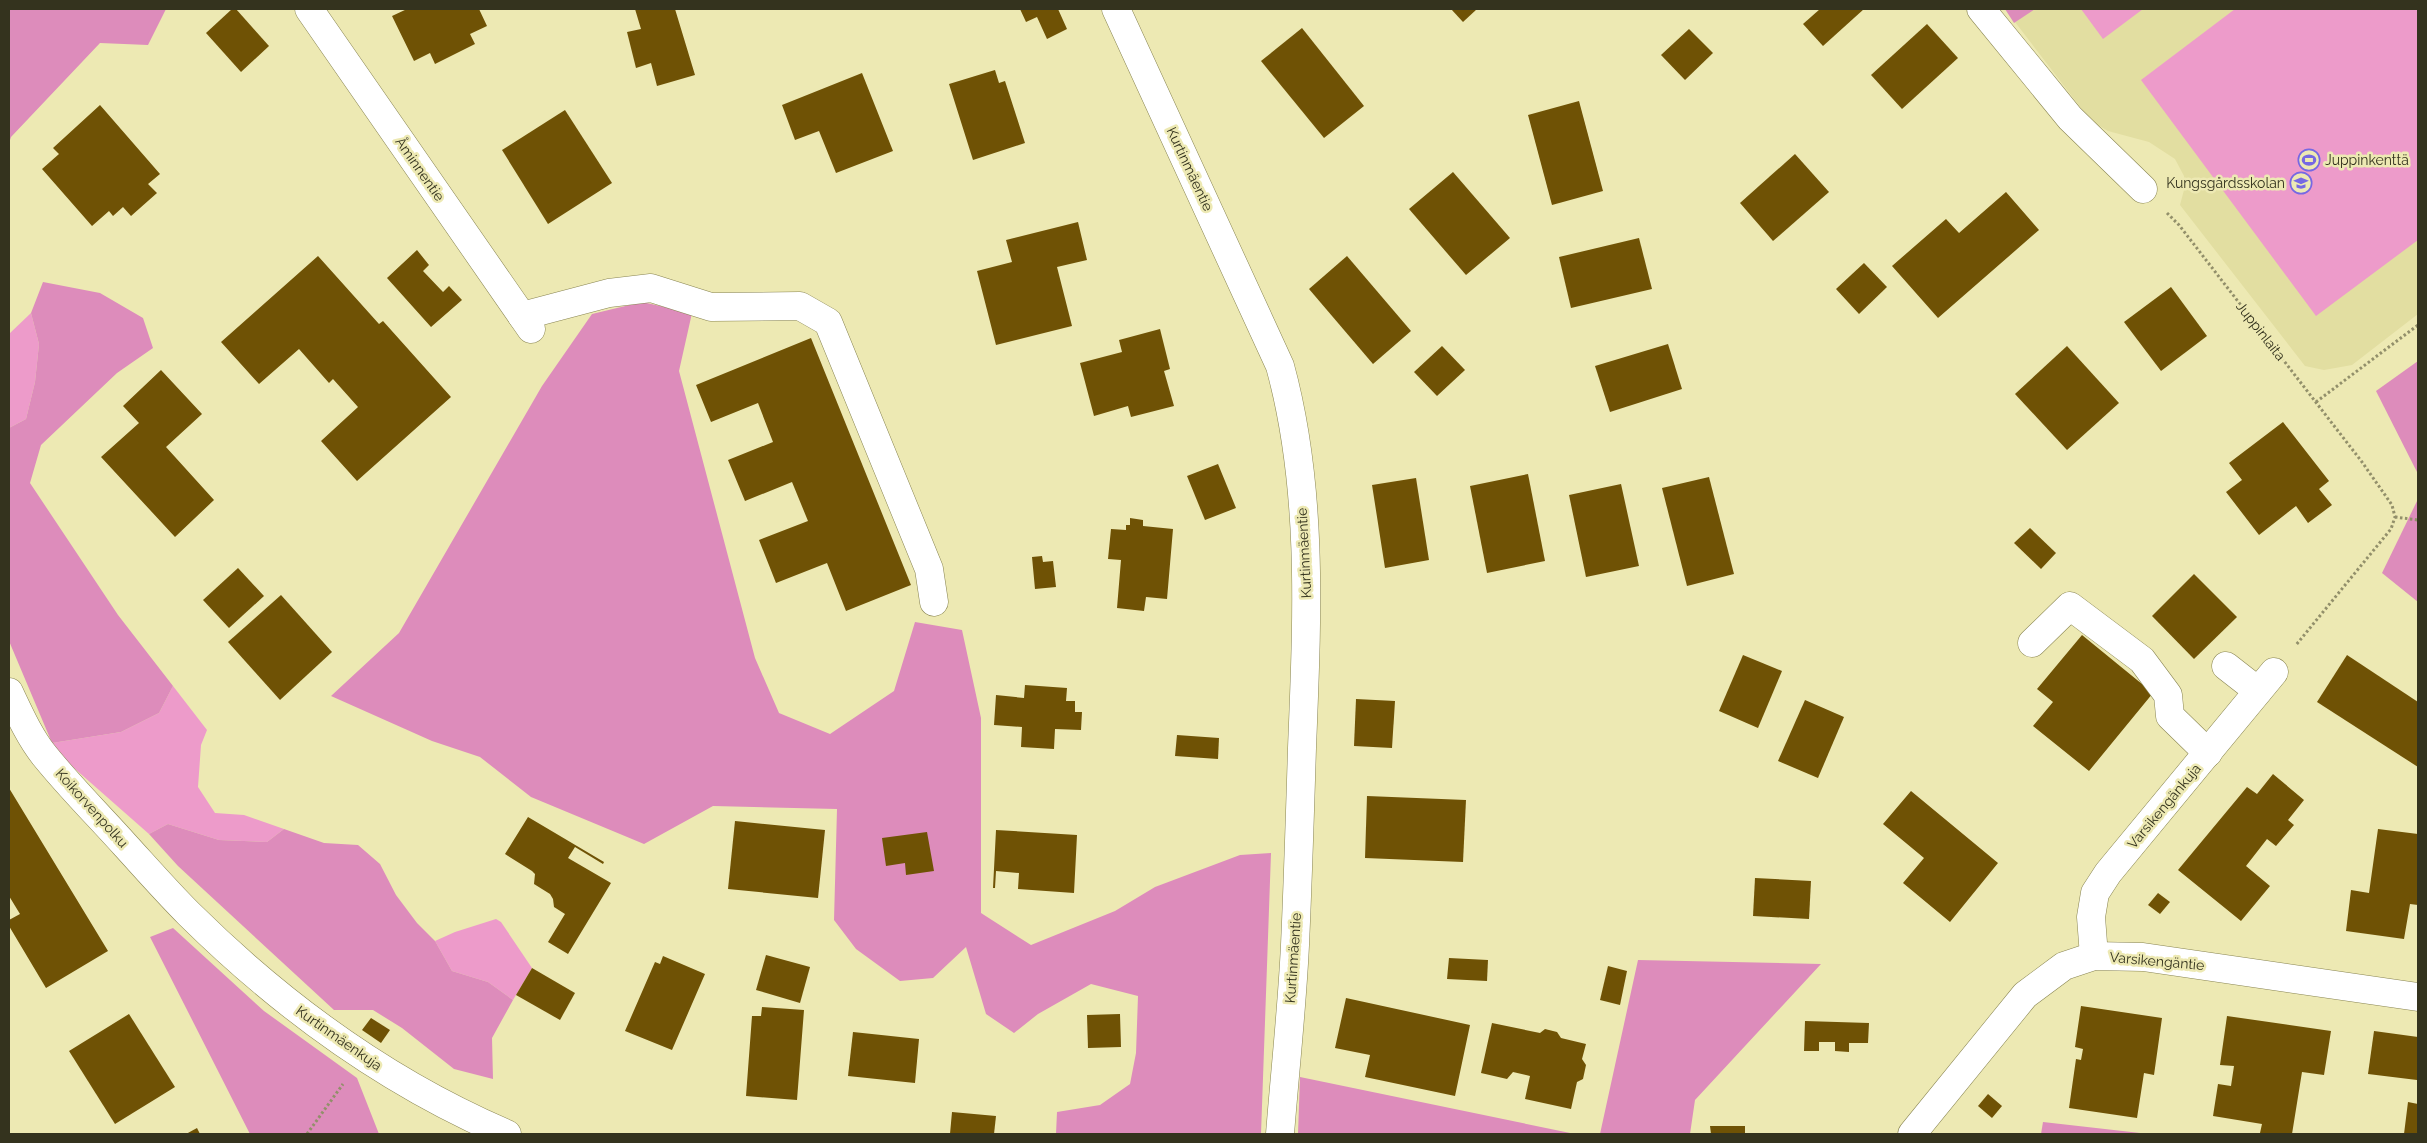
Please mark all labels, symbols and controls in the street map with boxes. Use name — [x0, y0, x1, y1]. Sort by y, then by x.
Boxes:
street label: Kurtinmäentie — [1164, 125, 1216, 213]
street label: Åminnentie — [392, 134, 449, 204]
sports icon: Juppinkenttä — [2297, 148, 2321, 172]
place label: Juppinkenttä — [2325, 152, 2409, 168]
school or university icon: Kungsgårdsskolan — [2289, 171, 2313, 195]
place label: Kungsgårdsskolan — [2166, 175, 2285, 191]
street label: Juppinlaita — [2233, 298, 2289, 364]
street label: Kurtinmäentie — [1294, 507, 1314, 599]
street label: Varsikengänkuja — [2124, 760, 2204, 852]
street label: Koikorvenpolku — [52, 765, 132, 851]
street label: Kurtinmäentie — [1282, 912, 1304, 1004]
street label: Varsikengäntie — [2109, 949, 2205, 973]
street label: Kurtinmäenkuja — [293, 1002, 385, 1074]

